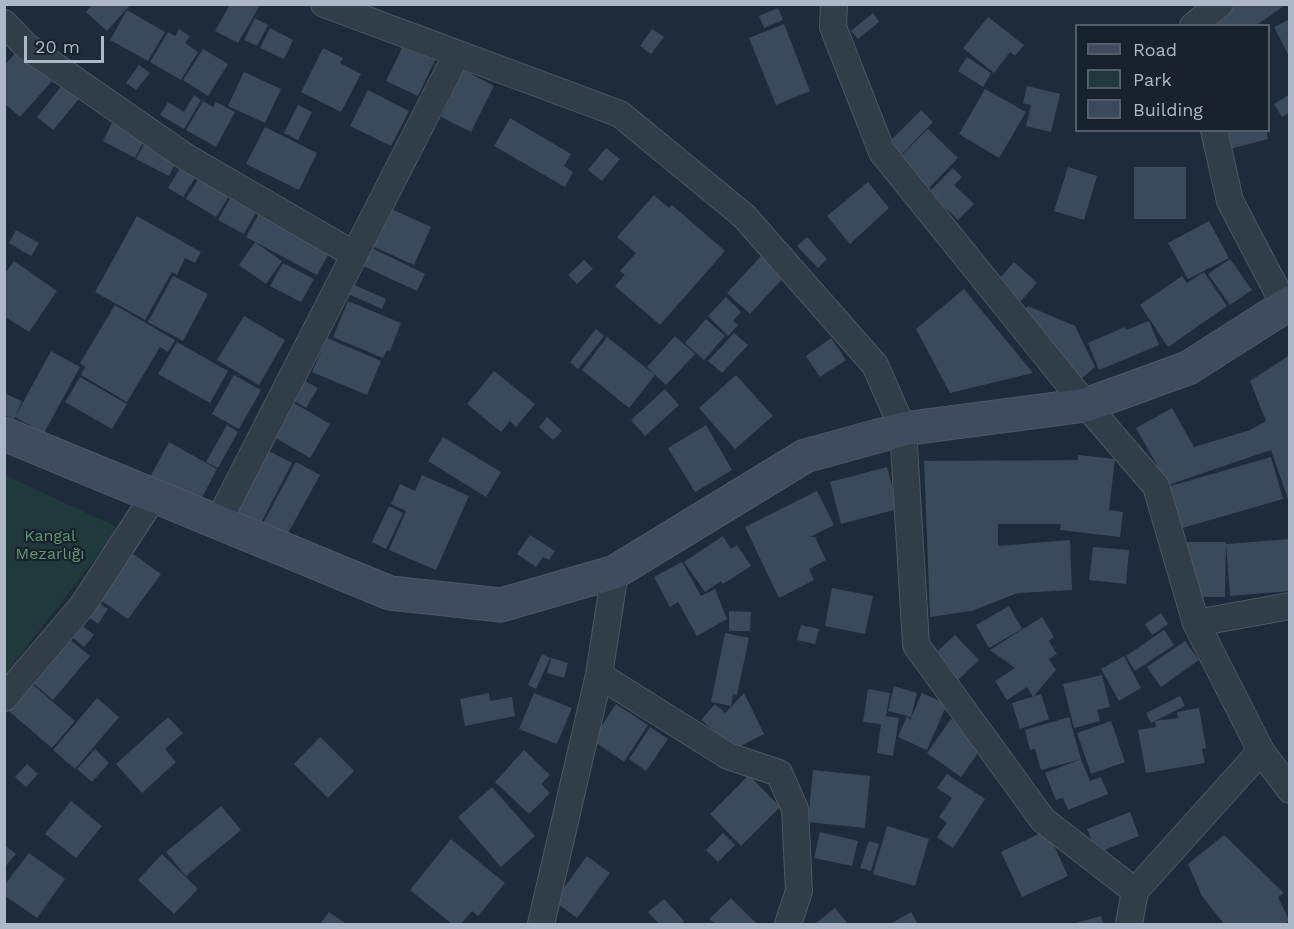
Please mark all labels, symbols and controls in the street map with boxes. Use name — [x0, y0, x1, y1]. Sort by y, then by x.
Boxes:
scale bar — [27, 24, 106, 62]
legend — [1075, 24, 1270, 132]
text: 20 m — [35, 36, 80, 57]
text: Road — [1133, 39, 1177, 60]
text: Park — [1133, 69, 1172, 90]
text: Building — [1133, 99, 1203, 120]
park label: Kangal Mezarlığı — [16, 526, 84, 564]

